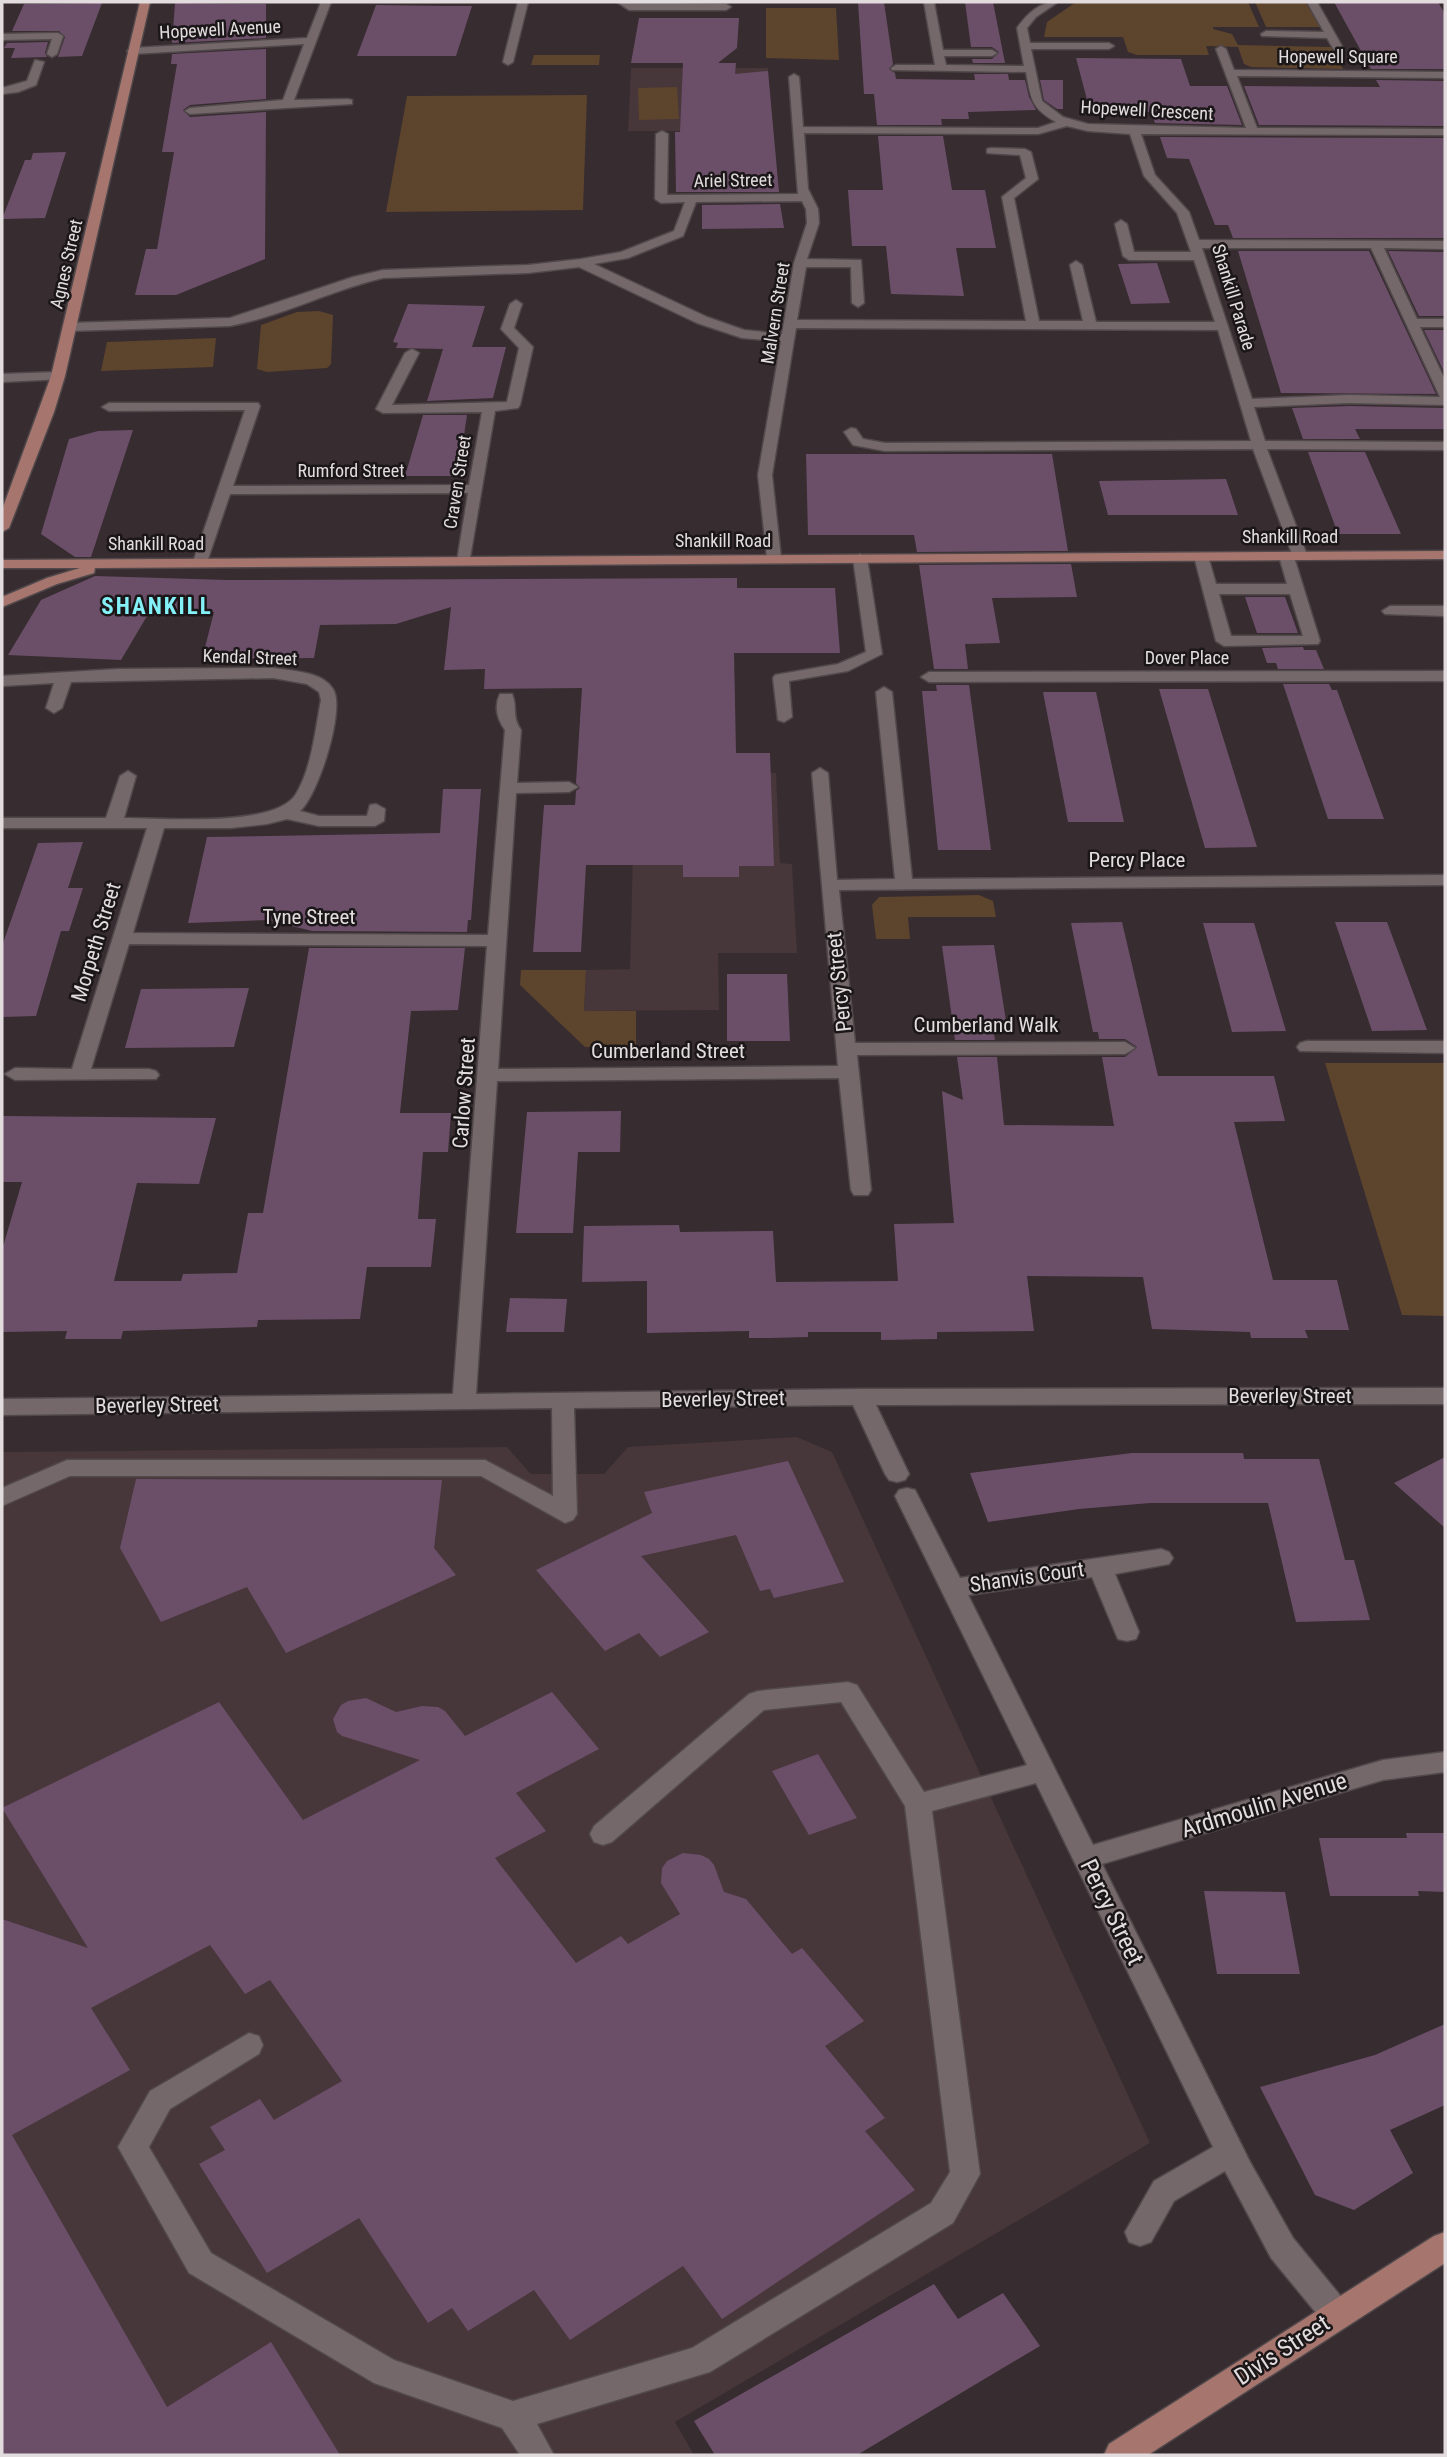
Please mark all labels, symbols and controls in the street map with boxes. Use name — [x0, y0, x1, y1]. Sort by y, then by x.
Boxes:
street label: Hopewell Avenue — [159, 15, 281, 43]
street label: Hopewell Square — [1278, 46, 1398, 67]
street label: Hopewell Crescent — [1080, 96, 1214, 124]
street label: Ariel Street — [693, 169, 773, 191]
street label: Agnes Street — [46, 217, 86, 311]
street label: Shankill Parade — [1208, 242, 1260, 352]
street label: Malvern Street — [757, 261, 793, 365]
street label: Craven Street — [439, 433, 475, 531]
street label: Rumford Street — [297, 460, 405, 481]
street label: Shankill Road — [1242, 526, 1338, 547]
street label: Shankill Road — [675, 530, 771, 551]
street label: Shankill Road — [108, 533, 204, 554]
district label: SHANKILL — [101, 593, 213, 620]
street label: Kendal Street — [202, 645, 298, 669]
street label: Dover Place — [1145, 647, 1229, 668]
street label: Percy Place — [1089, 848, 1186, 872]
street label: Morpeth Street — [66, 879, 126, 1005]
street label: Tyne Street — [263, 905, 355, 929]
street label: Percy Street — [822, 931, 856, 1033]
street label: Cumberland Walk — [914, 1013, 1059, 1037]
street label: Carlow Street — [448, 1037, 480, 1149]
street label: Cumberland Street — [591, 1039, 745, 1063]
street label: Beverley Street — [1228, 1384, 1352, 1408]
street label: Beverley Street — [661, 1386, 785, 1412]
street label: Beverley Street — [95, 1392, 219, 1418]
street label: Shanvis Court — [968, 1557, 1086, 1597]
street label: Ardmoulin Avenue — [1178, 1766, 1350, 1844]
street label: Percy Street — [1074, 1854, 1150, 1970]
street label: Divis Street — [1229, 2309, 1335, 2391]

